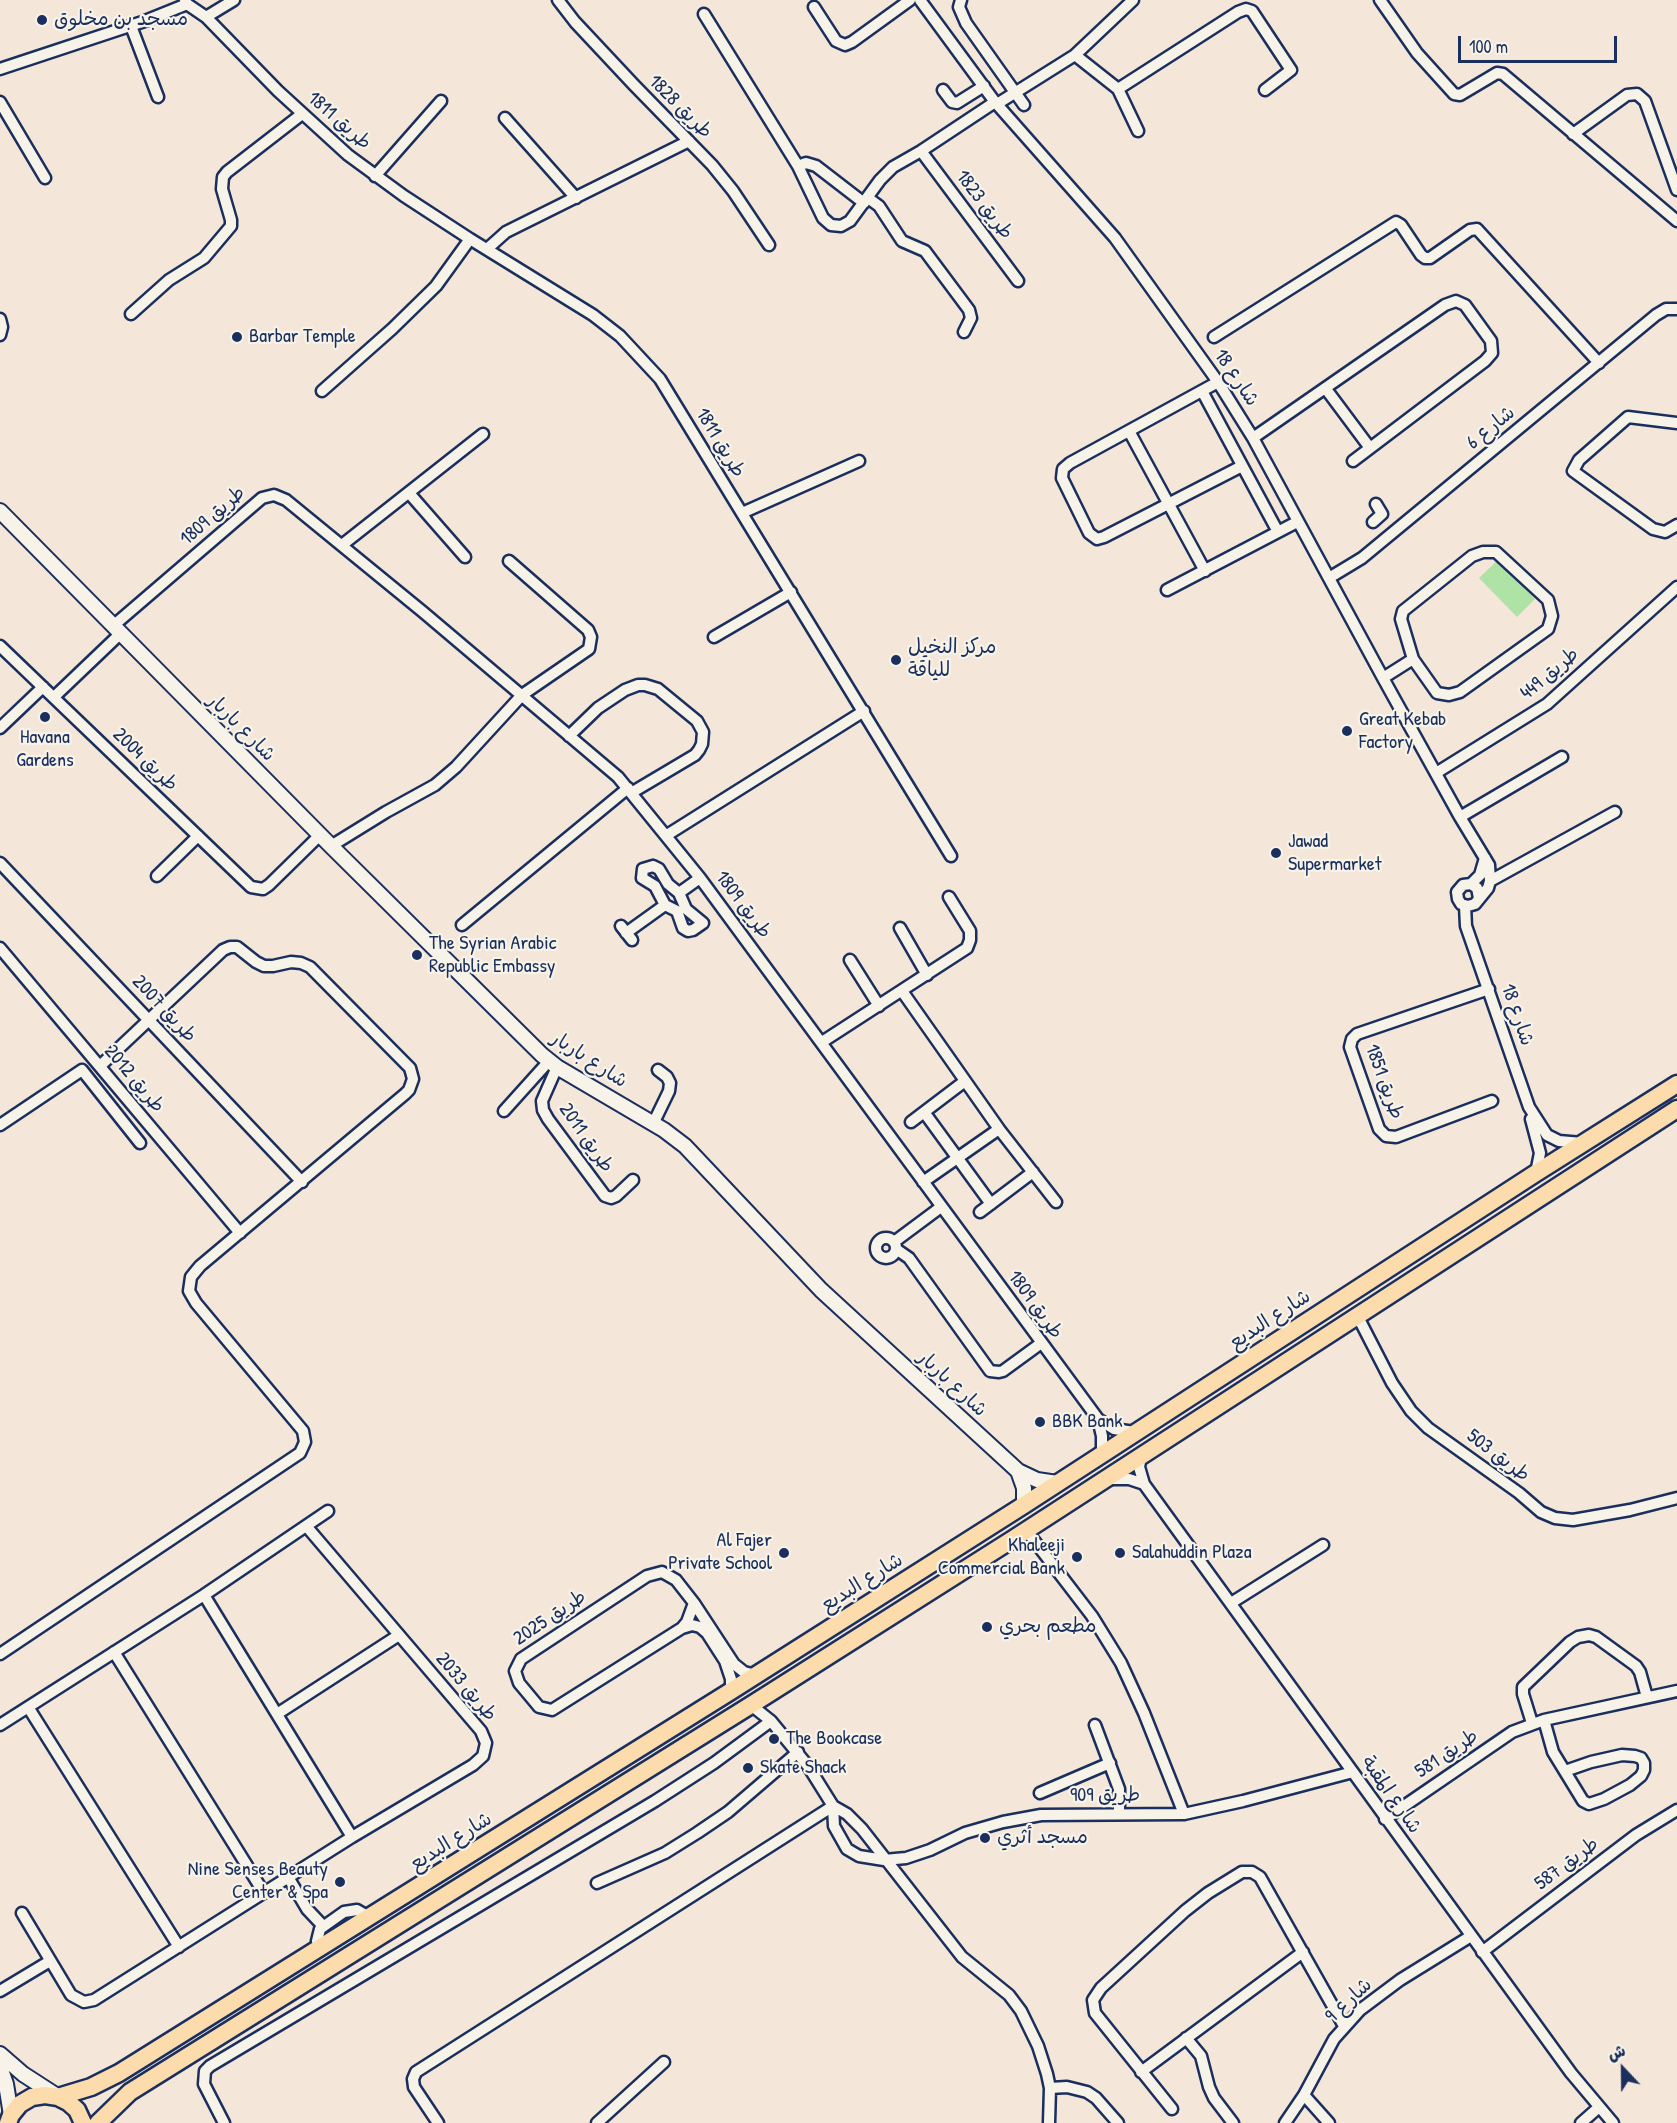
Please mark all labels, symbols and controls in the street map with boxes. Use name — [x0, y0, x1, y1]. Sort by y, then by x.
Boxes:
place label: مسجد بن مخلوق — [54, 8, 188, 32]
marker: مسجد بن مخلوق — [35, 13, 49, 27]
scale bar — [1461, 24, 1620, 62]
text: 100 m — [1469, 34, 1508, 59]
street label: طريق 1828 — [643, 70, 717, 144]
street label: طريق 1811 — [302, 87, 376, 155]
street label: طريق 1823 — [950, 165, 1018, 245]
place label: Barbar Temple — [249, 325, 356, 349]
marker: Barbar Temple — [230, 330, 244, 344]
street label: شارع 18 — [1208, 345, 1264, 411]
street label: شارع 6 — [1462, 401, 1520, 455]
street label: طريق 1811 — [690, 404, 750, 482]
street label: طريق 1809 — [175, 481, 251, 551]
place label: مركز النخيل للياقة — [908, 636, 996, 683]
street label: طريق 449 — [1516, 643, 1584, 705]
marker: مركز النخيل للياقة — [889, 653, 903, 667]
street label: شارع باربار — [202, 689, 280, 767]
place label: Great Kebab Factory — [1359, 708, 1446, 755]
marker: Havana Gardens — [38, 710, 52, 724]
street label: طريق 2004 — [107, 723, 183, 797]
marker: Great Kebab Factory — [1340, 724, 1354, 738]
place label: Havana Gardens — [16, 726, 74, 773]
place label: Jawad Supermarket — [1288, 830, 1382, 877]
marker: Jawad Supermarket — [1269, 846, 1283, 860]
street label: طريق 1809 — [710, 866, 776, 944]
place label: The Syrian Arabic Republic Embassy — [429, 932, 556, 979]
marker: The Syrian Arabic Republic Embassy — [410, 948, 424, 962]
street label: طريق 2007 — [127, 970, 201, 1048]
street label: شارع 18 — [1495, 981, 1539, 1049]
street label: شارع باربار — [546, 1027, 632, 1093]
street label: طريق 2012 — [99, 1040, 169, 1118]
street label: طريق 1851 — [1359, 1041, 1409, 1123]
street label: طريق 2011 — [553, 1099, 619, 1177]
street label: طريق 1809 — [1002, 1266, 1068, 1344]
street label: شارع البديع — [1225, 1285, 1315, 1355]
street label: شارع باربار — [912, 1346, 992, 1422]
place label: BBK Bank — [1052, 1410, 1123, 1434]
marker: BBK Bank — [1033, 1415, 1047, 1429]
street label: طريق 503 — [1462, 1424, 1534, 1488]
place label: Al Fajer Private School — [668, 1529, 772, 1576]
place label: Khaleeji Commercial Bank — [938, 1534, 1065, 1581]
place label: Salahuddin Plaza — [1132, 1541, 1251, 1565]
marker: Al Fajer Private School — [777, 1546, 791, 1560]
marker: Salahuddin Plaza — [1113, 1546, 1127, 1560]
street label: شارع البديع — [816, 1548, 908, 1618]
marker: Khaleeji Commercial Bank — [1070, 1550, 1084, 1564]
street label: طريق 2025 — [509, 1585, 591, 1651]
place label: مطعم بحري — [999, 1615, 1097, 1639]
marker: مطعم بحري — [980, 1620, 994, 1634]
street label: طريق 2033 — [430, 1648, 502, 1726]
street label: طريق 581 — [1411, 1724, 1483, 1784]
place label: The Bookcase — [786, 1727, 882, 1751]
marker: The Bookcase — [767, 1732, 781, 1746]
street label: شارع المقبة — [1356, 1752, 1426, 1838]
place label: Skate Shack — [760, 1756, 846, 1780]
marker: Skate Shack — [741, 1761, 755, 1775]
street label: طريق 909 — [1070, 1784, 1140, 1808]
street label: شارع البديع — [405, 1807, 497, 1877]
place label: مسجد أثري — [997, 1826, 1088, 1850]
marker: مسجد أثري — [978, 1831, 992, 1845]
street label: طريق 587 — [1530, 1832, 1604, 1896]
place label: Nine Senses Beauty Center & Spa — [188, 1858, 328, 1905]
marker: Nine Senses Beauty Center & Spa — [333, 1875, 347, 1889]
street label: شارع 9 — [1321, 1973, 1377, 2029]
north arrow — [1593, 2039, 1653, 2099]
text: ش — [1604, 2039, 1629, 2066]

